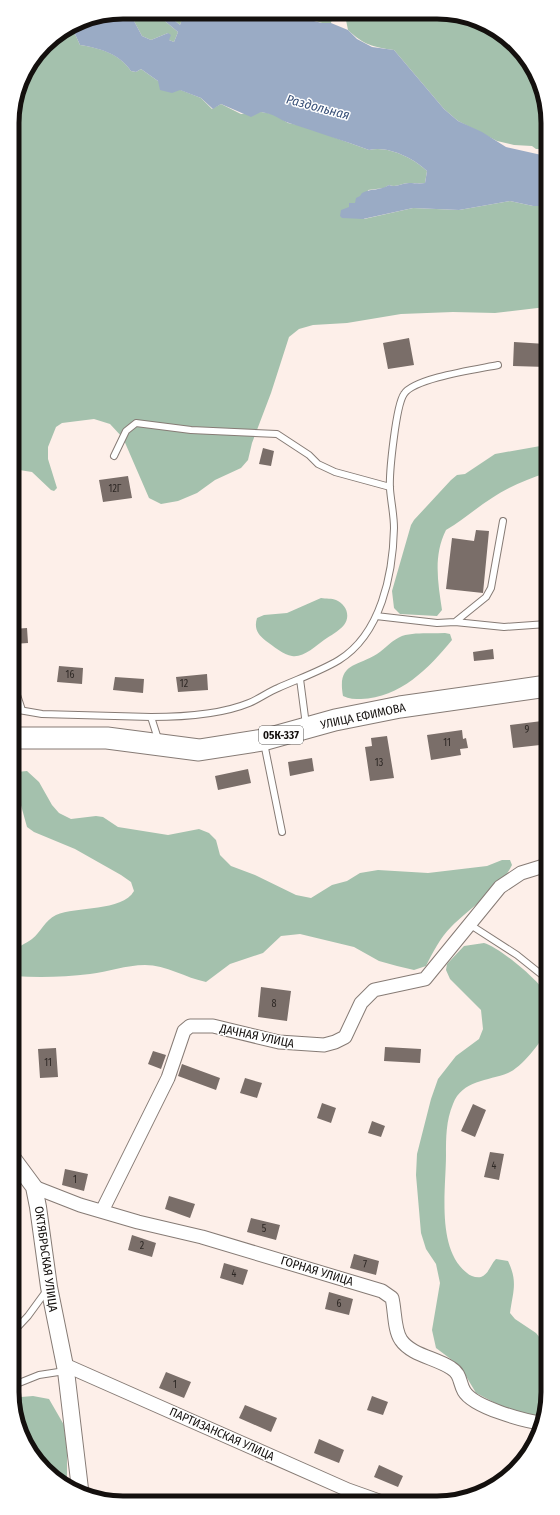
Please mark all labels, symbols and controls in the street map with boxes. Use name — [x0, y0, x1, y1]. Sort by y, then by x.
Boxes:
water label: Раздольная — [285, 91, 351, 123]
house number: 12Г — [109, 483, 122, 495]
house number: 16 — [66, 669, 74, 681]
house number: 12 — [180, 678, 189, 690]
street label: УЛИЦА ЕФИМОВА — [318, 700, 408, 732]
house number: 9 — [525, 724, 530, 736]
road number: 05К-337 — [259, 726, 303, 744]
house number: 11 — [443, 737, 451, 749]
house number: 13 — [375, 757, 384, 769]
house number: 8 — [272, 998, 277, 1010]
street label: ДАЧНАЯ УЛИЦА — [218, 1021, 296, 1051]
house number: 11 — [44, 1057, 52, 1069]
house number: 4 — [492, 1160, 497, 1172]
house number: 1 — [73, 1174, 77, 1186]
street label: ОКТЯБРЬСКАЯ УЛИЦА — [32, 1205, 60, 1313]
house number: 5 — [262, 1223, 267, 1235]
house number: 2 — [140, 1240, 145, 1252]
street label: ГОРНАЯ УЛИЦА — [279, 1253, 356, 1289]
house number: 7 — [363, 1259, 367, 1271]
house number: 4 — [232, 1268, 237, 1280]
house number: 6 — [337, 1298, 342, 1310]
house number: 1 — [173, 1379, 177, 1391]
street label: ПАРТИЗАНСКАЯ УЛИЦА — [167, 1405, 277, 1464]

